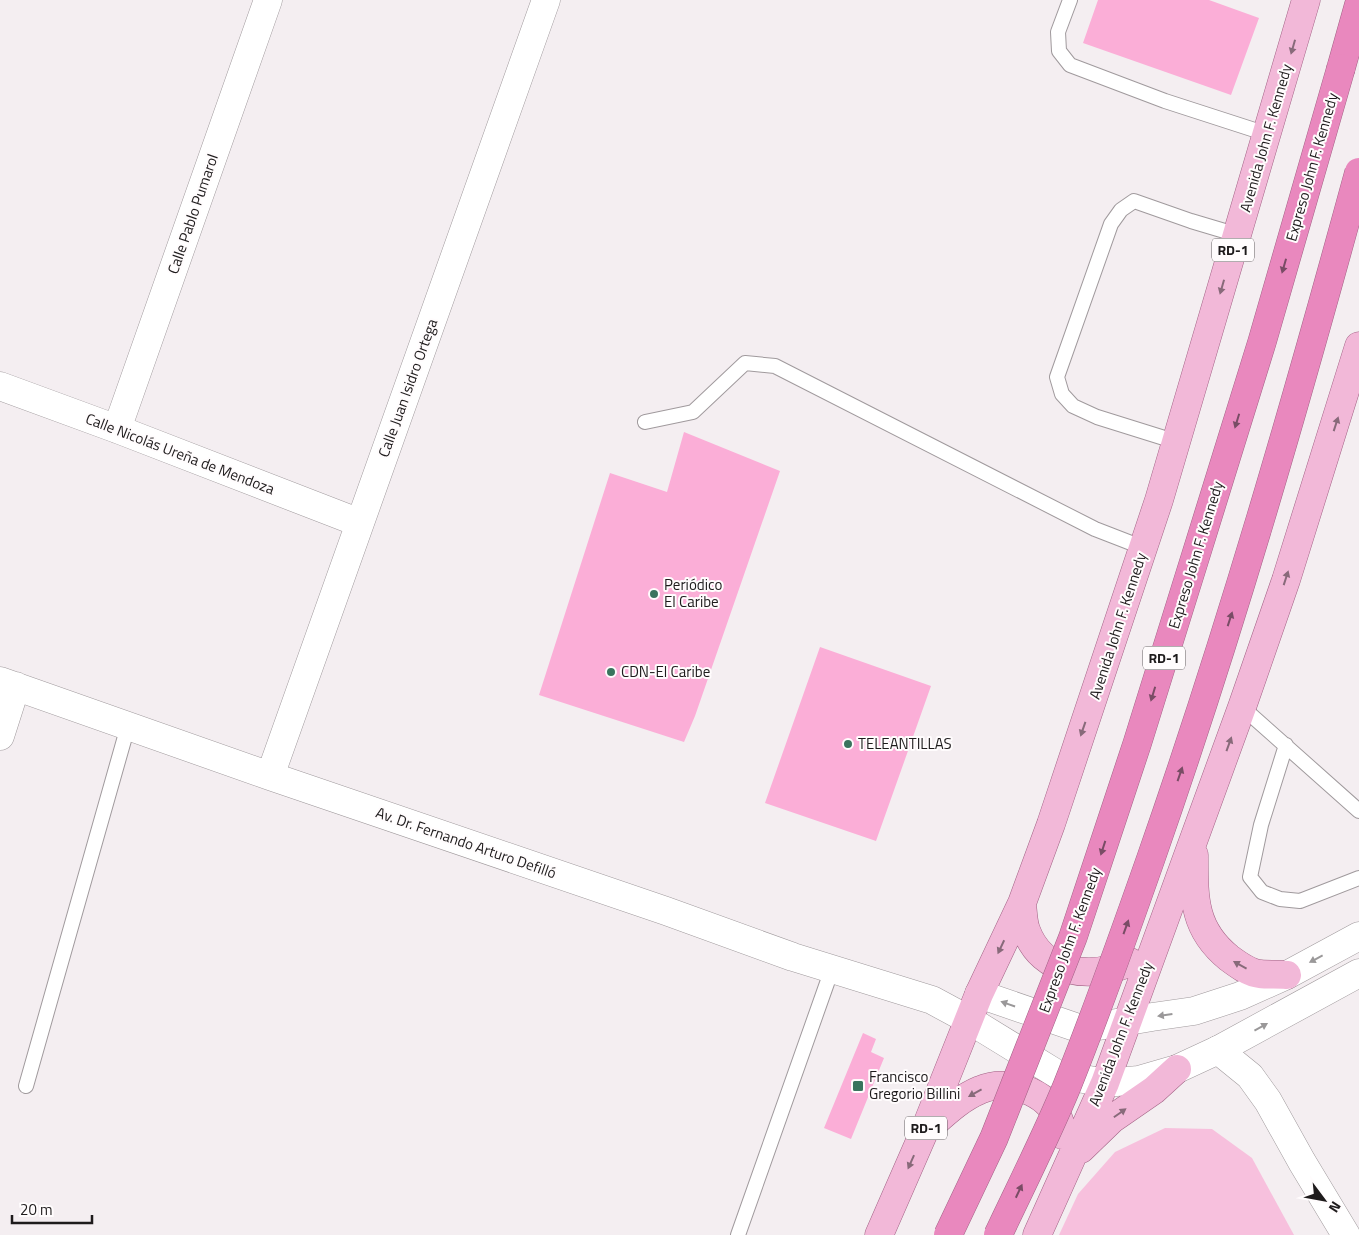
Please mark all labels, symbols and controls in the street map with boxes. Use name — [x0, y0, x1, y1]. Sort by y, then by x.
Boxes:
one-way arrow — [1288, 39, 1296, 54]
street label: Avenida John F. Kennedy — [1233, 61, 1298, 215]
street label: Expreso John F. Kennedy — [1279, 90, 1344, 244]
street label: Calle Pablo Pumarol — [161, 151, 224, 277]
road number: RD-1 — [1212, 238, 1254, 262]
one-way arrow — [1279, 258, 1287, 273]
one-way arrow — [1218, 279, 1226, 294]
street label: Calle Juan Isidro Ortega — [372, 315, 443, 460]
street label: Calle Nicolás Ureña de Mendoza — [82, 407, 278, 500]
one-way arrow — [1233, 414, 1241, 429]
one-way arrow — [1332, 416, 1340, 431]
street label: Expreso John F. Kennedy — [1162, 478, 1229, 632]
street label: Avenida John F. Kennedy — [1083, 549, 1152, 702]
one-way arrow — [1283, 571, 1290, 586]
place label: Periódico El Caribe — [664, 573, 722, 613]
marker: Periódico El Caribe — [648, 588, 660, 600]
one-way arrow — [1226, 611, 1234, 626]
road number: RD-1 — [1143, 646, 1185, 670]
place label: CDN-El Caribe — [621, 660, 710, 683]
marker: CDN-El Caribe — [605, 666, 617, 678]
one-way arrow — [1148, 686, 1156, 701]
one-way arrow — [1079, 722, 1087, 737]
place label: TELEANTILLAS — [858, 732, 952, 755]
one-way arrow — [1225, 736, 1233, 751]
marker: TELEANTILLAS — [842, 738, 854, 750]
one-way arrow — [1177, 766, 1184, 781]
street label: Av. Dr. Fernando Arturo Defilló — [373, 801, 560, 884]
one-way arrow — [1098, 841, 1106, 856]
street label: Expreso John F. Kennedy — [1032, 864, 1107, 1016]
one-way arrow — [1122, 919, 1130, 934]
one-way arrow — [997, 940, 1005, 954]
one-way arrow — [1309, 955, 1324, 963]
street label: Avenida John F. Kennedy — [1082, 958, 1159, 1109]
one-way arrow — [1233, 961, 1248, 969]
one-way arrow — [1000, 1000, 1015, 1008]
one-way arrow — [1157, 1011, 1173, 1019]
one-way arrow — [1253, 1023, 1268, 1031]
place label: Francisco Gregorio Billini — [869, 1065, 960, 1105]
marker: Francisco Gregorio Billini — [851, 1079, 865, 1093]
one-way arrow — [967, 1089, 982, 1097]
one-way arrow — [1113, 1108, 1127, 1118]
road number: RD-1 — [905, 1116, 947, 1140]
one-way arrow — [907, 1155, 915, 1169]
north arrow — [1299, 1175, 1349, 1225]
one-way arrow — [1015, 1184, 1023, 1198]
scale bar — [12, 1192, 92, 1224]
text: N — [1324, 1197, 1347, 1217]
text: 20 m — [20, 1198, 53, 1221]

